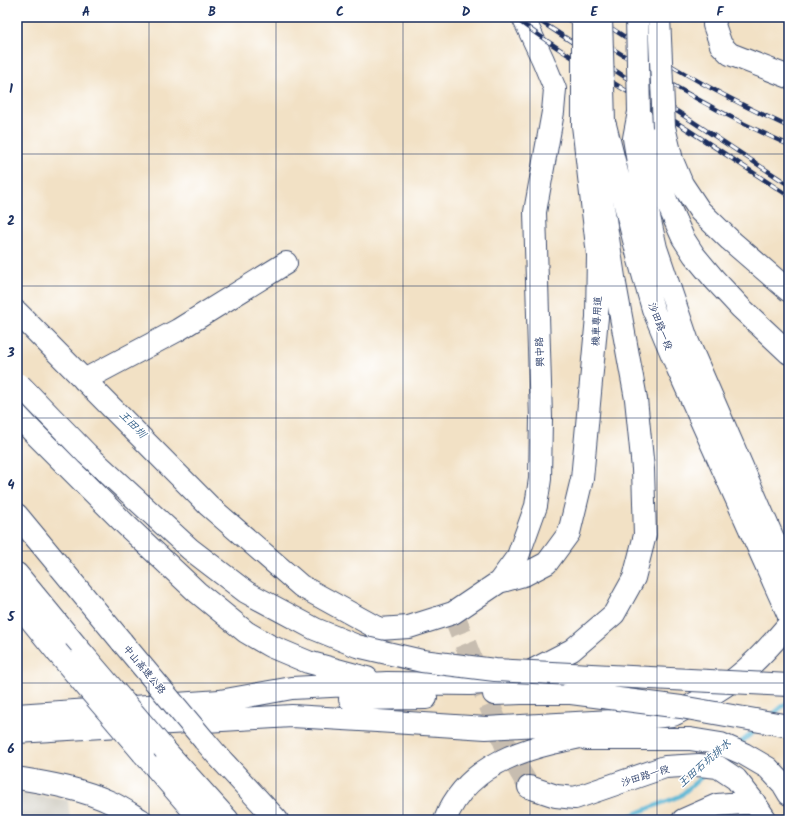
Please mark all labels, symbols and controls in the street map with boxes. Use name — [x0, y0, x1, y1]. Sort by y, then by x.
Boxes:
text: A — [82, 2, 90, 23]
text: B — [208, 2, 216, 23]
text: C — [336, 2, 344, 23]
text: D — [462, 2, 471, 23]
text: E — [590, 2, 598, 23]
text: F — [716, 2, 724, 23]
text: 1 — [9, 79, 13, 100]
text: 2 — [7, 211, 15, 232]
street label: 機車專用道 — [588, 296, 606, 346]
street label: 沙田路一段 — [644, 300, 676, 353]
street label: 興中路 — [531, 337, 549, 367]
text: 3 — [6, 343, 15, 364]
water label: 王田圳 — [114, 407, 151, 444]
text: 4 — [7, 475, 15, 496]
text: 5 — [7, 607, 16, 628]
street label: 中山高速公路 — [119, 642, 170, 698]
water label: 王田石坑排水 — [674, 735, 736, 792]
text: 6 — [7, 739, 15, 760]
street label: 沙田路一段 — [619, 761, 672, 791]

